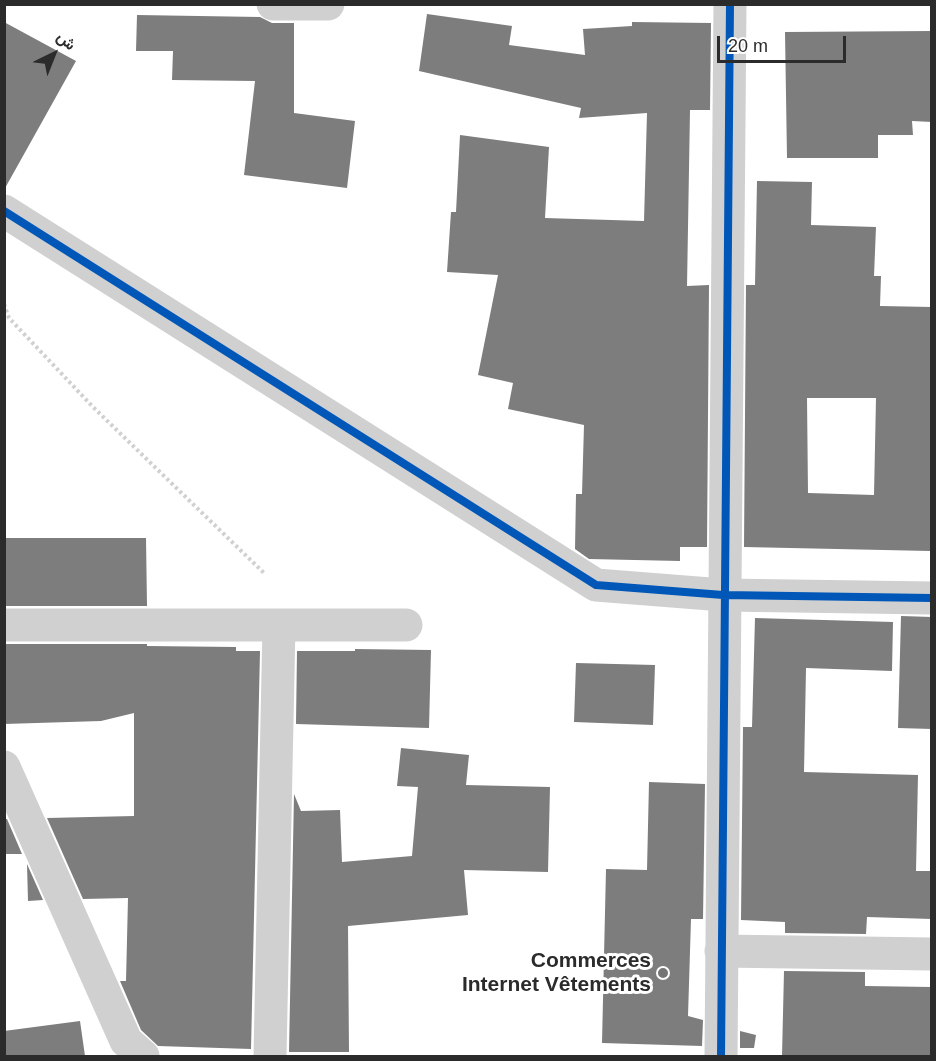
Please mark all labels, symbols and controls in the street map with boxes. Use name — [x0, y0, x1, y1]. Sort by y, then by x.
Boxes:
north arrow — [24, 24, 84, 84]
scale bar — [720, 24, 849, 62]
text: ش — [54, 28, 79, 53]
text: 20 m — [728, 36, 768, 56]
place label: Commerces Internet Vêtements — [462, 948, 651, 998]
marker: Commerces Internet Vêtements — [656, 966, 670, 980]

